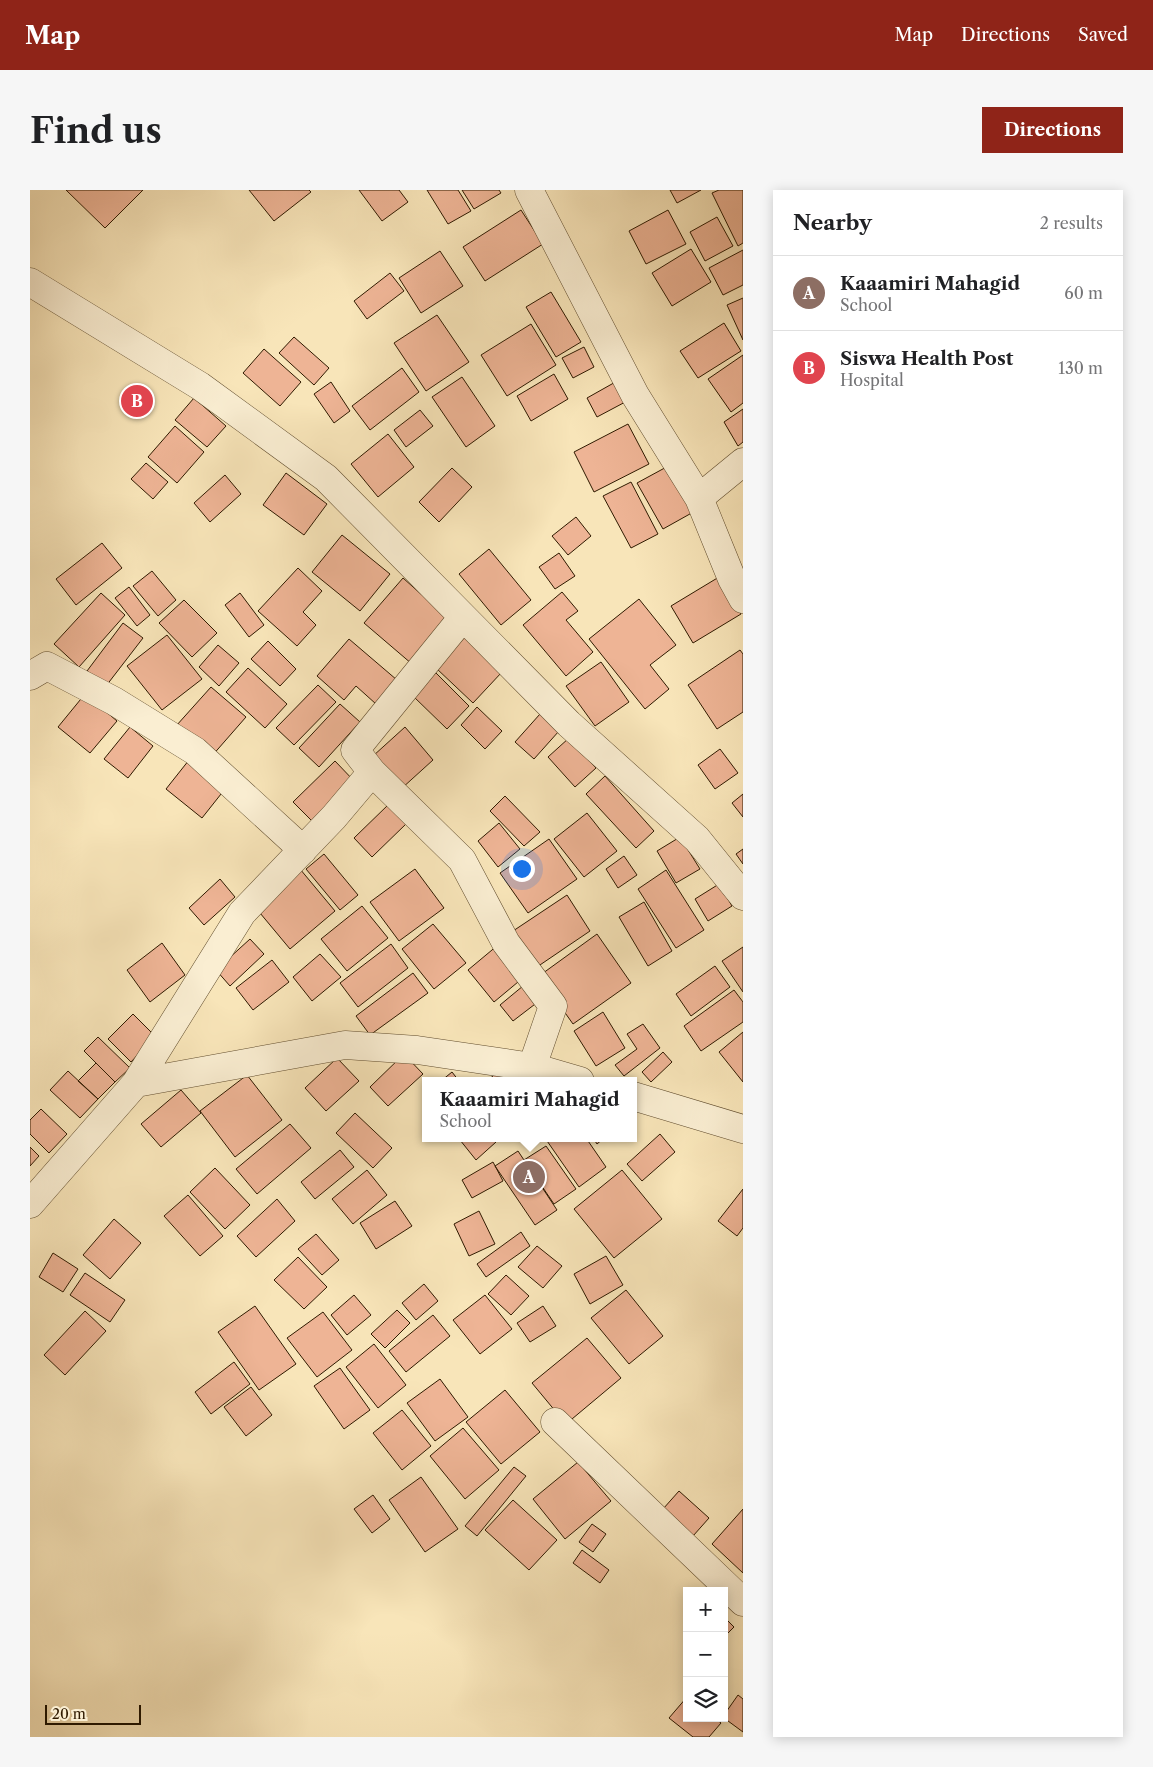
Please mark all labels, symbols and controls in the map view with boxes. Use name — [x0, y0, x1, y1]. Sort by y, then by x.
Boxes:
text: Map — [25, 21, 80, 50]
text: Map — [894, 24, 933, 46]
text: Directions — [961, 24, 1050, 46]
text: Saved — [1078, 24, 1128, 46]
button: Directions — [982, 107, 1123, 153]
text: Find us — [30, 109, 162, 152]
text: Nearby — [793, 210, 872, 235]
text: 2 results — [1040, 213, 1103, 233]
text: Kaaamiri Mahagid — [840, 272, 1020, 295]
text: A — [803, 283, 815, 303]
text: 60 m — [1064, 283, 1103, 303]
text: School — [840, 295, 892, 315]
text: Siswa Health Post — [840, 347, 1013, 370]
text: B — [803, 358, 815, 378]
text: 130 m — [1058, 358, 1103, 378]
text: Hospital — [840, 370, 904, 390]
pin: B — [121, 382, 153, 420]
your location — [509, 856, 535, 882]
popup — [422, 1077, 637, 1142]
text: Kaaamiri Mahagid — [439, 1088, 620, 1111]
text: School — [439, 1111, 492, 1131]
pin: A — [513, 1158, 545, 1196]
map controls — [683, 1587, 728, 1722]
button: + — [683, 1587, 728, 1632]
button: − — [683, 1632, 728, 1677]
button: layers — [683, 1677, 728, 1722]
scale bar — [45, 1702, 141, 1725]
text: 20 m — [52, 1705, 86, 1723]

